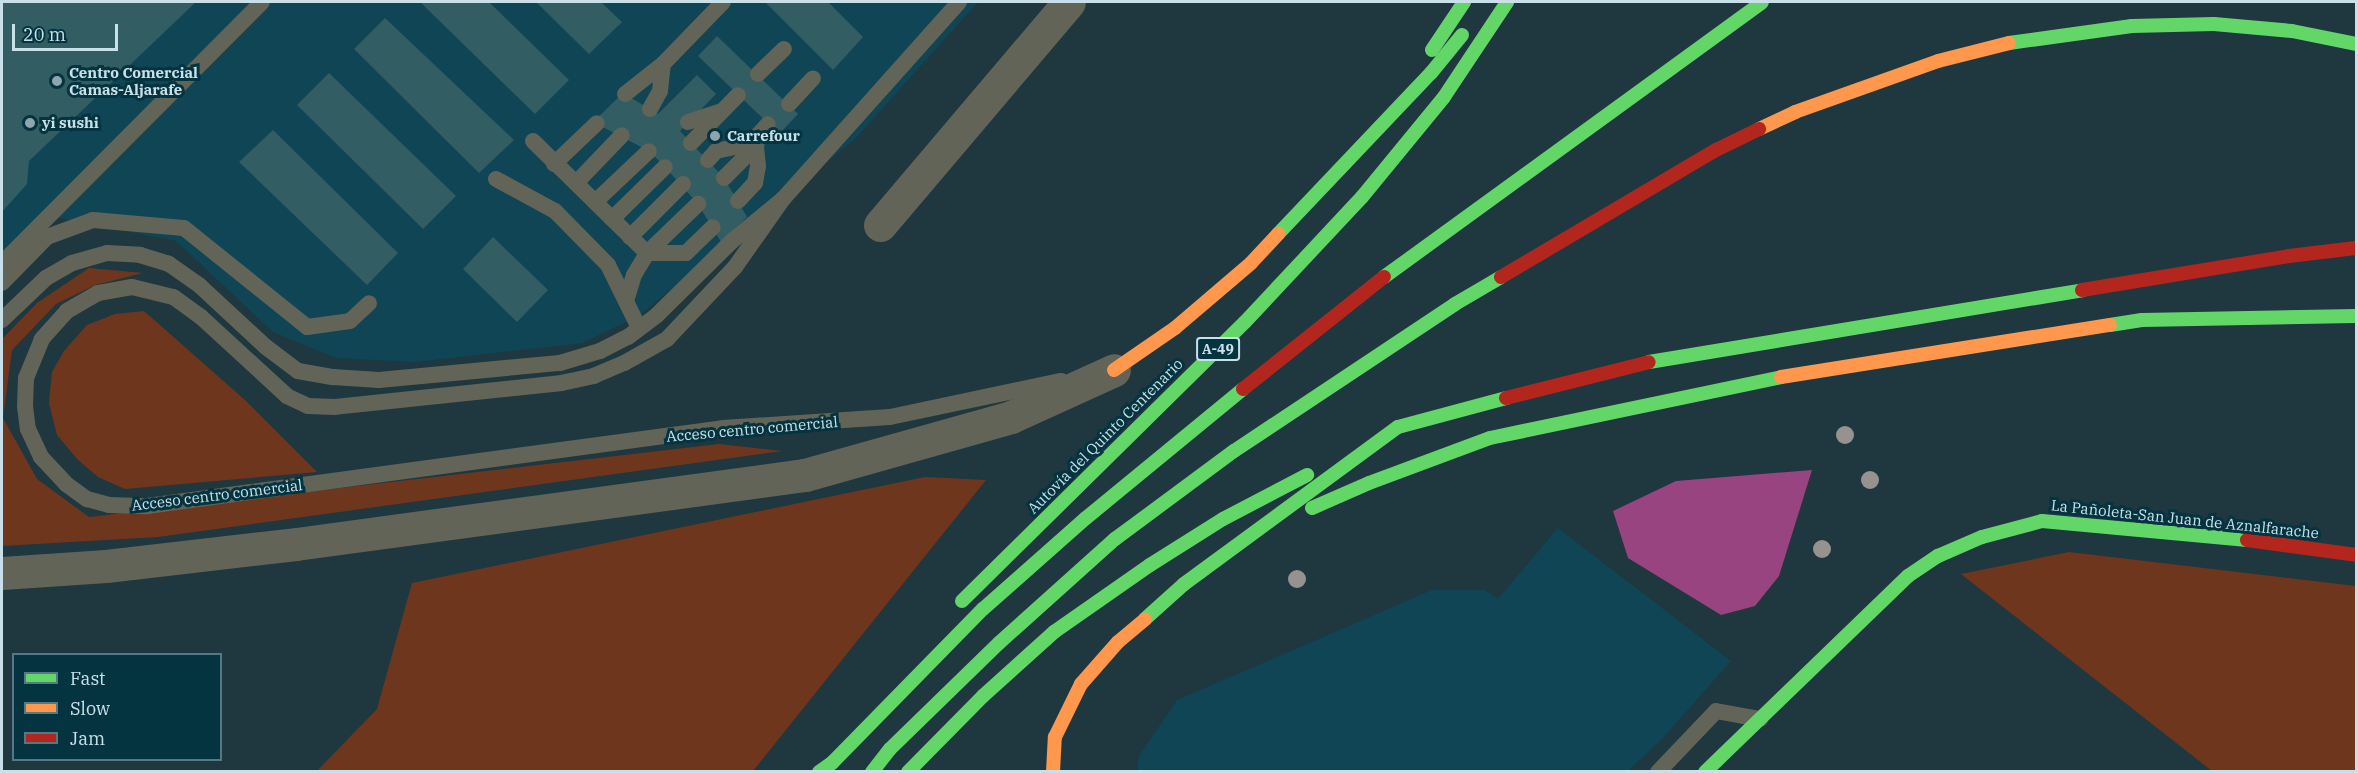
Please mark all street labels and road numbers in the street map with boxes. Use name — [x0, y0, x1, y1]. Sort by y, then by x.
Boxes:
road number: A-49 — [1196, 338, 1240, 360]
street label: Autovía del Quinto Centenario — [1024, 355, 1186, 517]
street label: Acceso centro comercial — [666, 413, 838, 445]
street label: Acceso centro comercial — [131, 476, 303, 514]
street label: La Pañoleta-San Juan de Aznalfarache — [2050, 496, 2320, 542]

